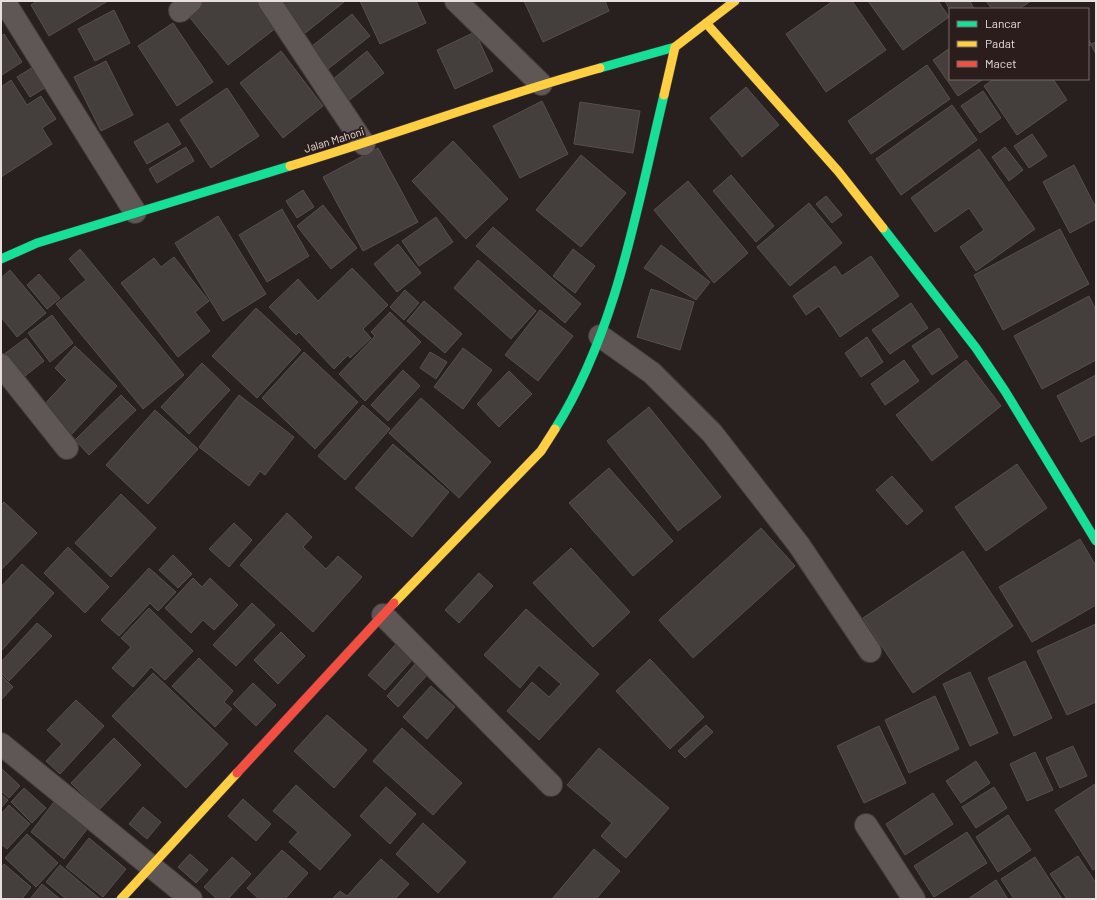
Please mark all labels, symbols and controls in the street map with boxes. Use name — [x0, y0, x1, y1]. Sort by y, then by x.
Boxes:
legend — [949, 8, 1089, 80]
text: Lancar — [985, 16, 1022, 30]
text: Padat — [985, 36, 1015, 50]
text: Macet — [985, 56, 1017, 70]
street label: Jalan Mahoni — [302, 124, 366, 155]

